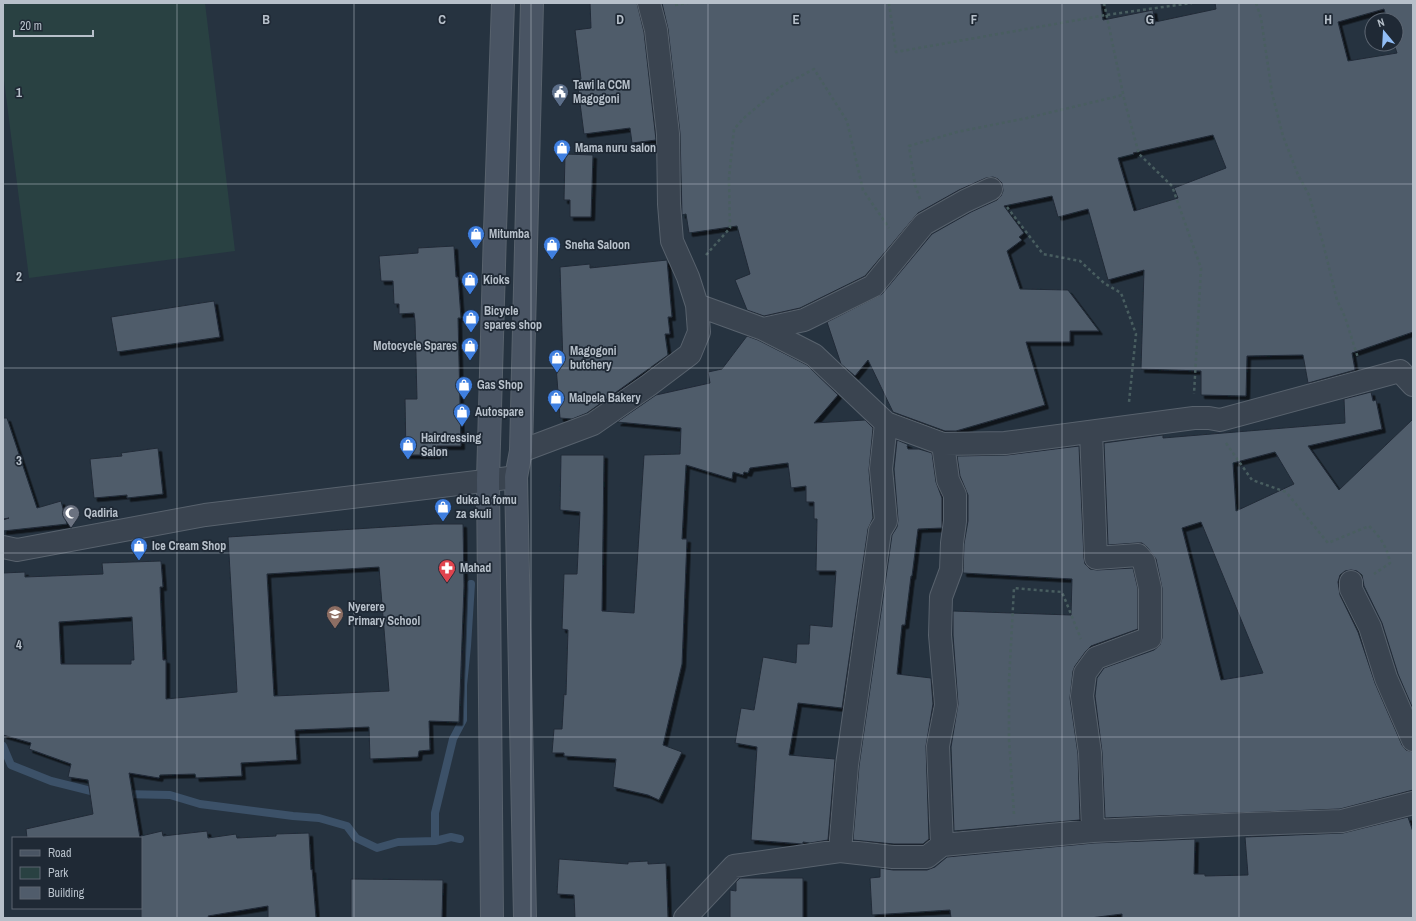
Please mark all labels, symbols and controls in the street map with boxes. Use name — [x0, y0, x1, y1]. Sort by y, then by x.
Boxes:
text: B — [262, 11, 270, 28]
text: C — [438, 11, 446, 28]
text: D — [616, 11, 624, 28]
text: E — [792, 11, 800, 28]
text: F — [971, 11, 978, 28]
text: G — [1146, 11, 1154, 28]
text: H — [1324, 11, 1332, 28]
scale bar — [14, 12, 93, 38]
north arrow — [1364, 12, 1404, 52]
text: N — [1376, 15, 1386, 30]
text: 20 m — [20, 18, 42, 34]
place label: Tawi la CCM Magogoni — [573, 77, 630, 107]
public building icon: Tawi la CCM Magogoni — [550, 82, 570, 107]
text: 1 — [16, 84, 22, 101]
shop icon: Mama nuru salon — [552, 138, 572, 163]
place label: Mama nuru salon — [575, 140, 656, 156]
shop icon: Mitumba — [466, 224, 486, 249]
place label: Mitumba — [489, 226, 530, 242]
shop icon: Sneha Saloon — [542, 235, 562, 260]
place label: Sneha Saloon — [565, 237, 630, 253]
text: 2 — [16, 268, 22, 285]
shop icon: Kioks — [460, 270, 480, 295]
place label: Kioks — [483, 272, 510, 288]
place label: Bicycle spares shop — [484, 303, 542, 333]
shop icon: Bicycle spares shop — [461, 308, 481, 333]
shop icon: Motocycle Spares — [460, 336, 480, 361]
place label: Motocycle Spares — [373, 338, 458, 354]
place label: Magogoni butchery — [570, 343, 617, 373]
shop icon: Magogoni butchery — [547, 348, 567, 373]
shop icon: Gas Shop — [454, 375, 474, 400]
place label: Gas Shop — [477, 377, 523, 393]
shop icon: Malpela Bakery — [546, 388, 566, 413]
place label: Malpela Bakery — [569, 390, 641, 406]
shop icon: Autospare — [452, 402, 472, 427]
place label: Autospare — [475, 404, 524, 420]
place label: Hairdressing Salon — [421, 430, 481, 460]
shop icon: Hairdressing Salon — [398, 435, 418, 460]
text: 3 — [16, 452, 22, 469]
place label: duka la fomu za skuli — [456, 492, 517, 522]
shop icon: duka la fomu za skuli — [433, 497, 453, 522]
mosque icon: Qadiria — [61, 503, 81, 528]
place label: Qadiria — [84, 505, 118, 521]
shop icon: Ice Cream Shop — [129, 536, 149, 561]
place label: Ice Cream Shop — [152, 538, 226, 554]
pharmacy icon: Mahad — [437, 558, 457, 583]
place label: Mahad — [460, 560, 491, 576]
place label: Nyerere Primary School — [348, 599, 420, 629]
school or university icon: Nyerere Primary School — [325, 604, 345, 629]
text: 4 — [16, 636, 22, 653]
legend — [12, 837, 142, 909]
text: Road — [48, 845, 72, 861]
text: Park — [48, 865, 68, 881]
text: Building — [48, 885, 85, 901]

